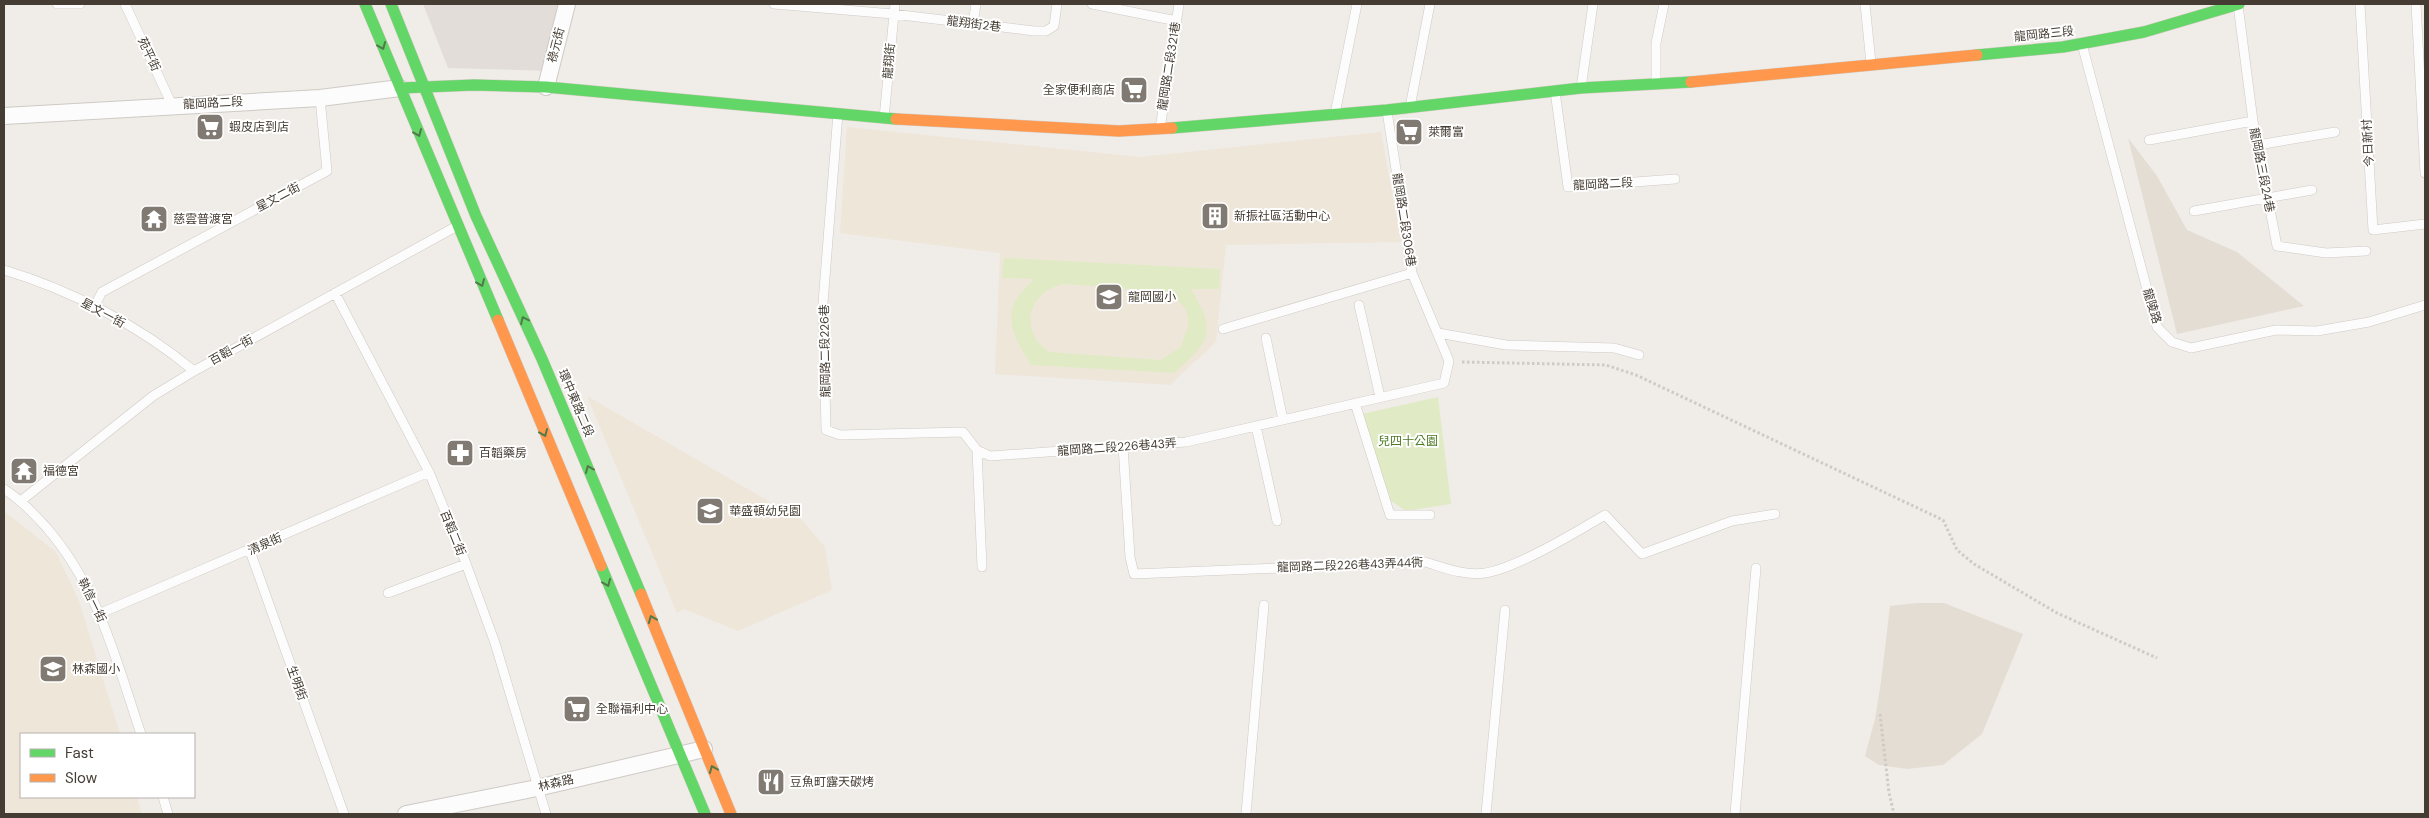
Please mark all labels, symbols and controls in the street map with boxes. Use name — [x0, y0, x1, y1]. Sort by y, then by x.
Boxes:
street label: 龍翔街2巷 — [946, 13, 1002, 35]
street label: 龍岡路二段321巷 — [1154, 20, 1184, 112]
street label: 龍岡路三段 — [2013, 23, 2075, 45]
street label: 祿元街 — [544, 26, 568, 64]
street label: 苑平街 — [134, 34, 164, 74]
one-way arrow — [376, 41, 387, 50]
street label: 龍翔街 — [879, 42, 899, 80]
supermarket icon: 全家便利商店 — [1119, 75, 1149, 105]
place label: 全家便利商店 — [1043, 82, 1115, 98]
street label: 龍岡路二段 — [183, 93, 243, 113]
supermarket icon: 蝦皮店到店 — [195, 112, 225, 142]
supermarket icon: 萊爾富 — [1394, 117, 1424, 147]
street label: 今日新村 — [2359, 118, 2377, 167]
place label: 蝦皮店到店 — [229, 119, 289, 135]
place label: 萊爾富 — [1428, 124, 1464, 140]
street label: 龍岡路三段24巷 — [2246, 126, 2278, 214]
one-way arrow — [412, 128, 423, 137]
street label: 龍岡路二段306巷 — [1389, 172, 1419, 268]
street label: 龍岡路二段 — [1573, 174, 1633, 194]
street label: 星文二街 — [253, 179, 303, 215]
building icon: 新振社區活動中心 — [1200, 201, 1230, 231]
temple icon: 慈雲普渡宮 — [139, 204, 169, 234]
place label: 新振社區活動中心 — [1234, 208, 1330, 224]
place label: 慈雲普渡宮 — [173, 211, 233, 227]
one-way arrow — [475, 278, 485, 287]
school or university icon: 龍岡國小 — [1094, 282, 1124, 312]
street label: 龍陵路 — [2139, 286, 2165, 326]
place label: 龍岡國小 — [1128, 289, 1176, 305]
street label: 星文一街 — [78, 295, 128, 331]
street label: 龍岡路二段226巷 — [816, 304, 834, 398]
one-way arrow — [519, 316, 530, 325]
street label: 百韜一街 — [206, 331, 256, 369]
street label: 環中東路二段 — [555, 367, 597, 439]
one-way arrow — [537, 428, 548, 437]
park label: 兒四十公園 — [1378, 433, 1438, 449]
street label: 龍岡路二段226巷43弄 — [1057, 435, 1177, 459]
pharmacy icon: 百韜藥房 — [445, 438, 475, 468]
place label: 百韜藥房 — [479, 445, 527, 461]
temple icon: 福德宮 — [9, 456, 39, 486]
place label: 福德宮 — [43, 463, 79, 479]
one-way arrow — [585, 465, 596, 474]
school or university icon: 華盛頓幼兒園 — [695, 496, 725, 526]
place label: 華盛頓幼兒園 — [729, 503, 801, 519]
street label: 百韜二街 — [437, 508, 469, 558]
street label: 清泉街 — [245, 529, 285, 559]
street label: 龍岡路二段226巷43弄44衖 — [1277, 554, 1423, 576]
street label: 執信一街 — [74, 575, 110, 625]
one-way arrow — [600, 578, 611, 587]
one-way arrow — [647, 615, 658, 624]
school or university icon: 林森國小 — [38, 654, 68, 684]
place label: 林森國小 — [72, 661, 120, 677]
street label: 生明街 — [283, 663, 311, 703]
supermarket icon: 全聯福利中心 — [562, 694, 592, 724]
place label: 全聯福利中心 — [596, 701, 668, 717]
legend — [20, 733, 195, 798]
text: Fast — [65, 743, 94, 763]
one-way arrow — [708, 765, 719, 774]
restaurant icon: 豆魚町露天碳烤 — [756, 767, 786, 797]
text: Slow — [65, 768, 98, 788]
street label: 林森路 — [537, 771, 575, 795]
place label: 豆魚町露天碳烤 — [790, 774, 874, 790]

